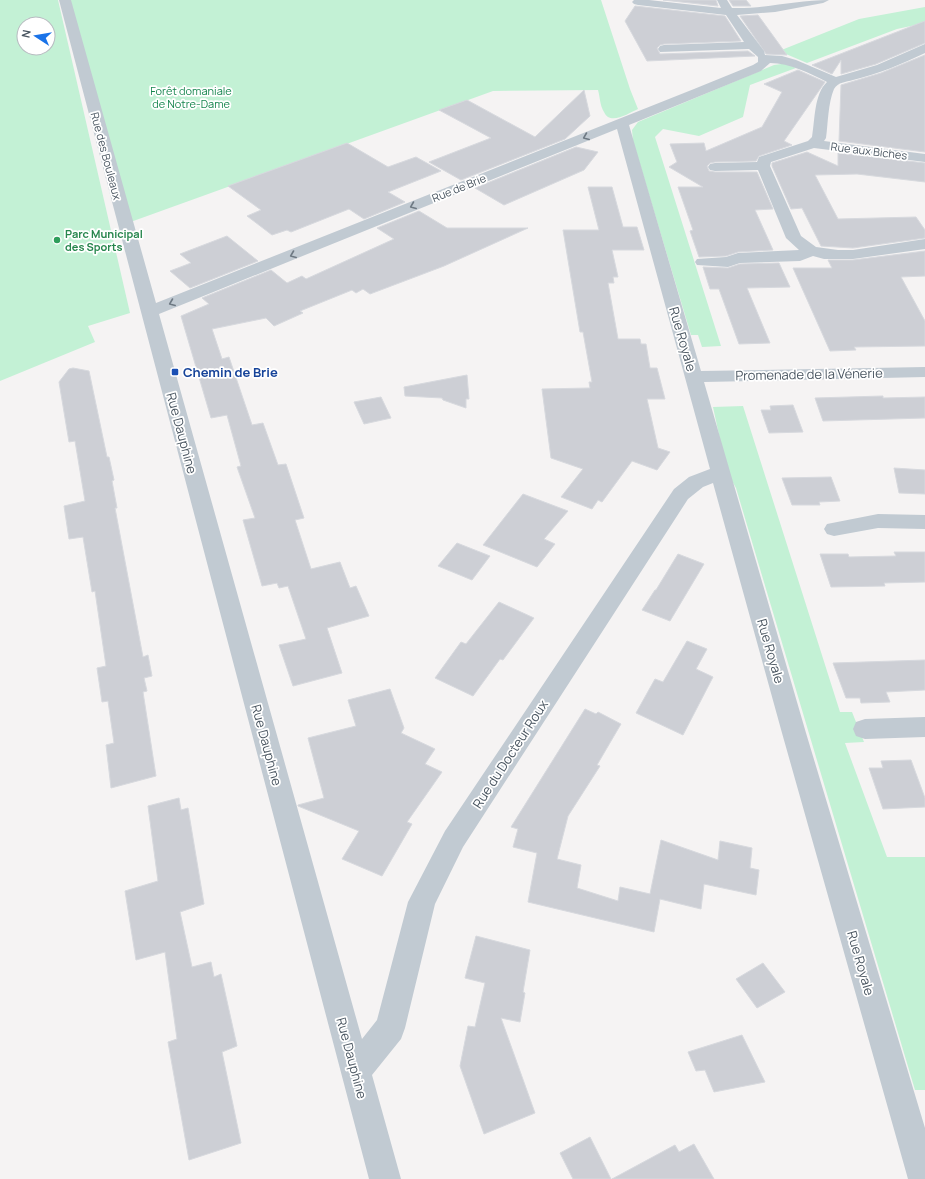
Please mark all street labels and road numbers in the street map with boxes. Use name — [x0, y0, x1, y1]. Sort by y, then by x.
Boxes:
street label: Rue des Bouleaux — [88, 110, 125, 202]
street label: Rue aux Biches — [830, 138, 908, 163]
street label: Rue de Brie — [430, 170, 489, 205]
street label: Rue Royale — [665, 305, 701, 374]
street label: Promenade de la Vénerie — [735, 364, 883, 384]
street label: Rue Dauphine — [162, 390, 202, 476]
street label: Rue Royale — [753, 617, 789, 686]
street label: Rue du Docteur Roux — [468, 696, 552, 812]
street label: Rue Dauphine — [247, 702, 287, 788]
street label: Rue Royale — [843, 929, 879, 998]
street label: Rue Dauphine — [332, 1015, 372, 1101]

